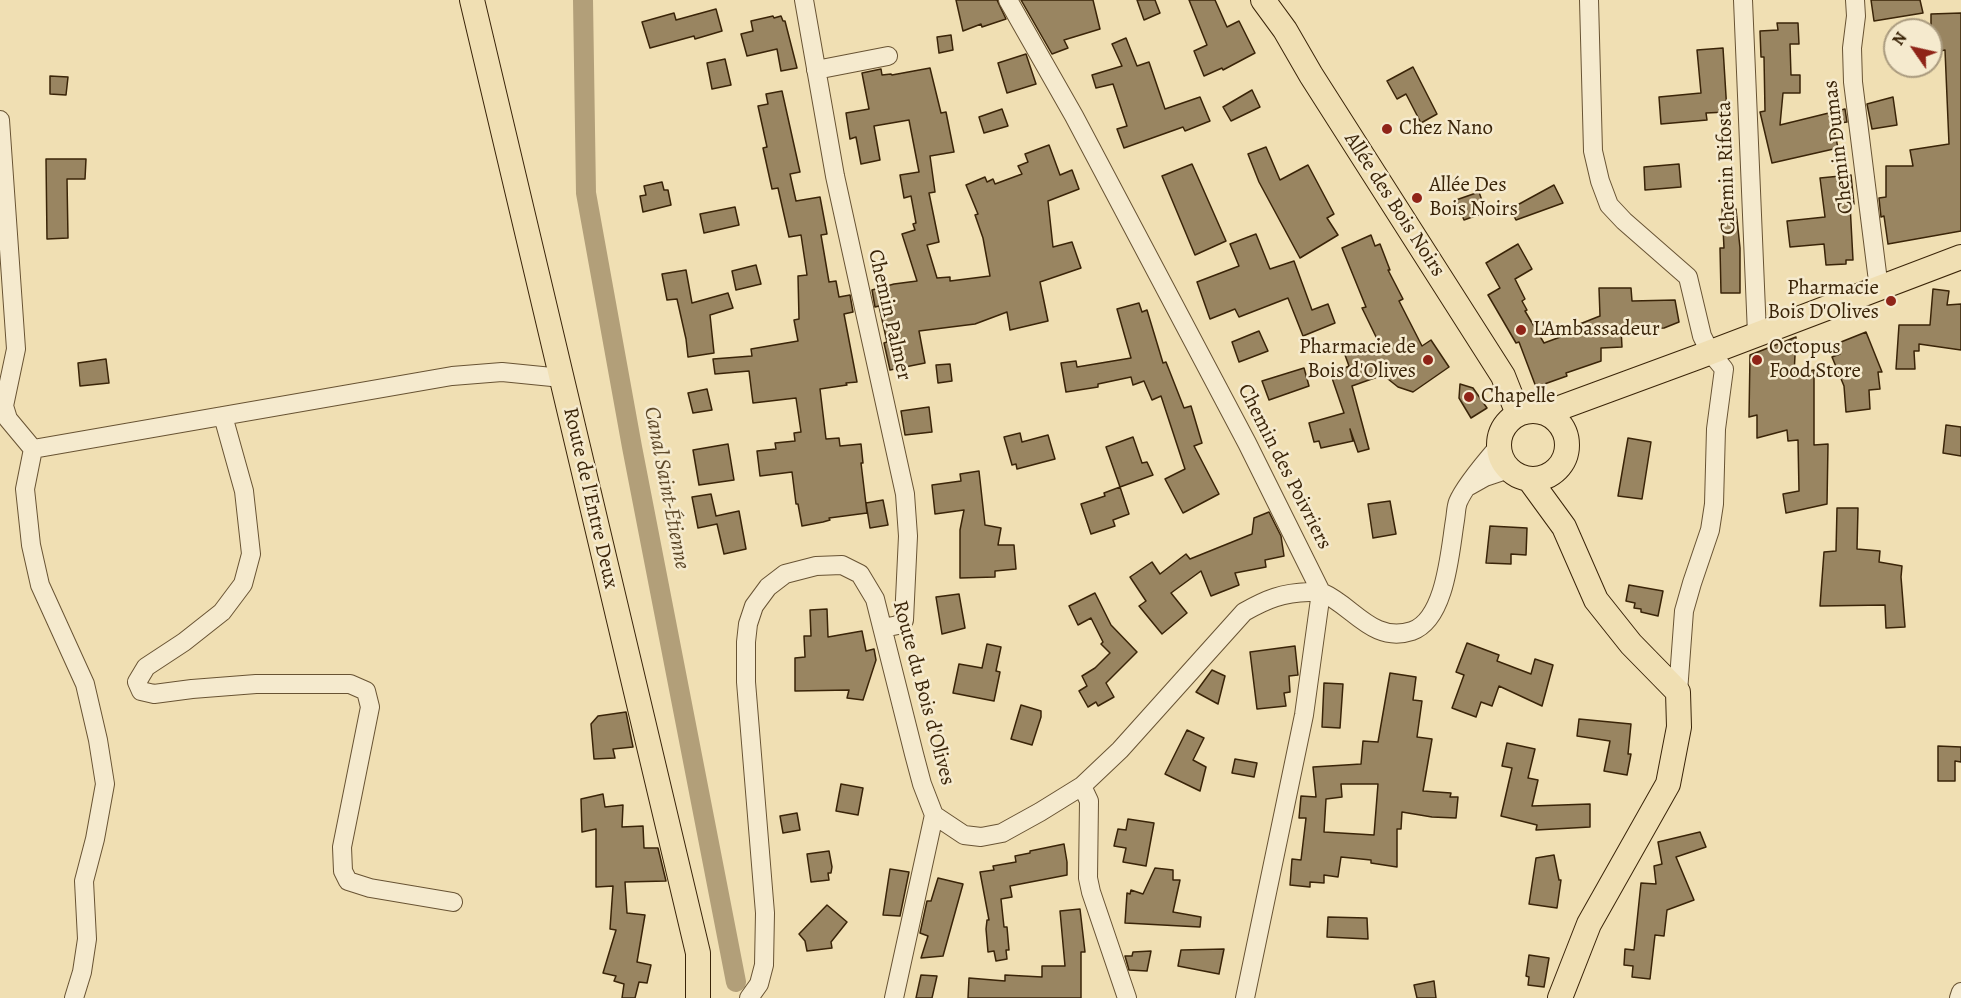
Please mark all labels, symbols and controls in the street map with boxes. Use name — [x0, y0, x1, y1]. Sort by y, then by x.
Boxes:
north arrow — [1883, 18, 1943, 78]
text: N — [1887, 28, 1912, 50]
street label: Chemin Dumas — [1818, 79, 1860, 215]
street label: Chemin Rifosta — [1712, 101, 1742, 235]
place label: Chez Nano — [1399, 116, 1493, 142]
marker: Chez Nano — [1380, 122, 1394, 136]
street label: Allée des Bois Noirs — [1338, 128, 1450, 282]
place label: Allée Des Bois Noirs — [1429, 173, 1518, 223]
marker: Allée Des Bois Noirs — [1410, 191, 1424, 205]
street label: Chemin Palmer — [862, 247, 916, 383]
place label: Pharmacie Bois D'Olives — [1767, 276, 1879, 326]
marker: Pharmacie Bois D'Olives — [1884, 294, 1898, 308]
place label: L'Ambassadeur — [1533, 317, 1660, 343]
marker: L'Ambassadeur — [1514, 323, 1528, 337]
place label: Pharmacie de Bois d'Olives — [1299, 335, 1416, 385]
place label: Octopus Food Store — [1769, 335, 1861, 385]
marker: Pharmacie de Bois d'Olives — [1421, 353, 1435, 367]
marker: Octopus Food Store — [1750, 353, 1764, 367]
street label: Chemin des Poivriers — [1231, 380, 1337, 554]
place label: Chapelle — [1481, 384, 1555, 410]
marker: Chapelle — [1462, 390, 1476, 404]
water label: Canal Saint-Étienne — [637, 404, 695, 572]
street label: Route de l'Entre Deux — [557, 405, 623, 591]
street label: Route du Bois d'Olives — [886, 598, 960, 788]

